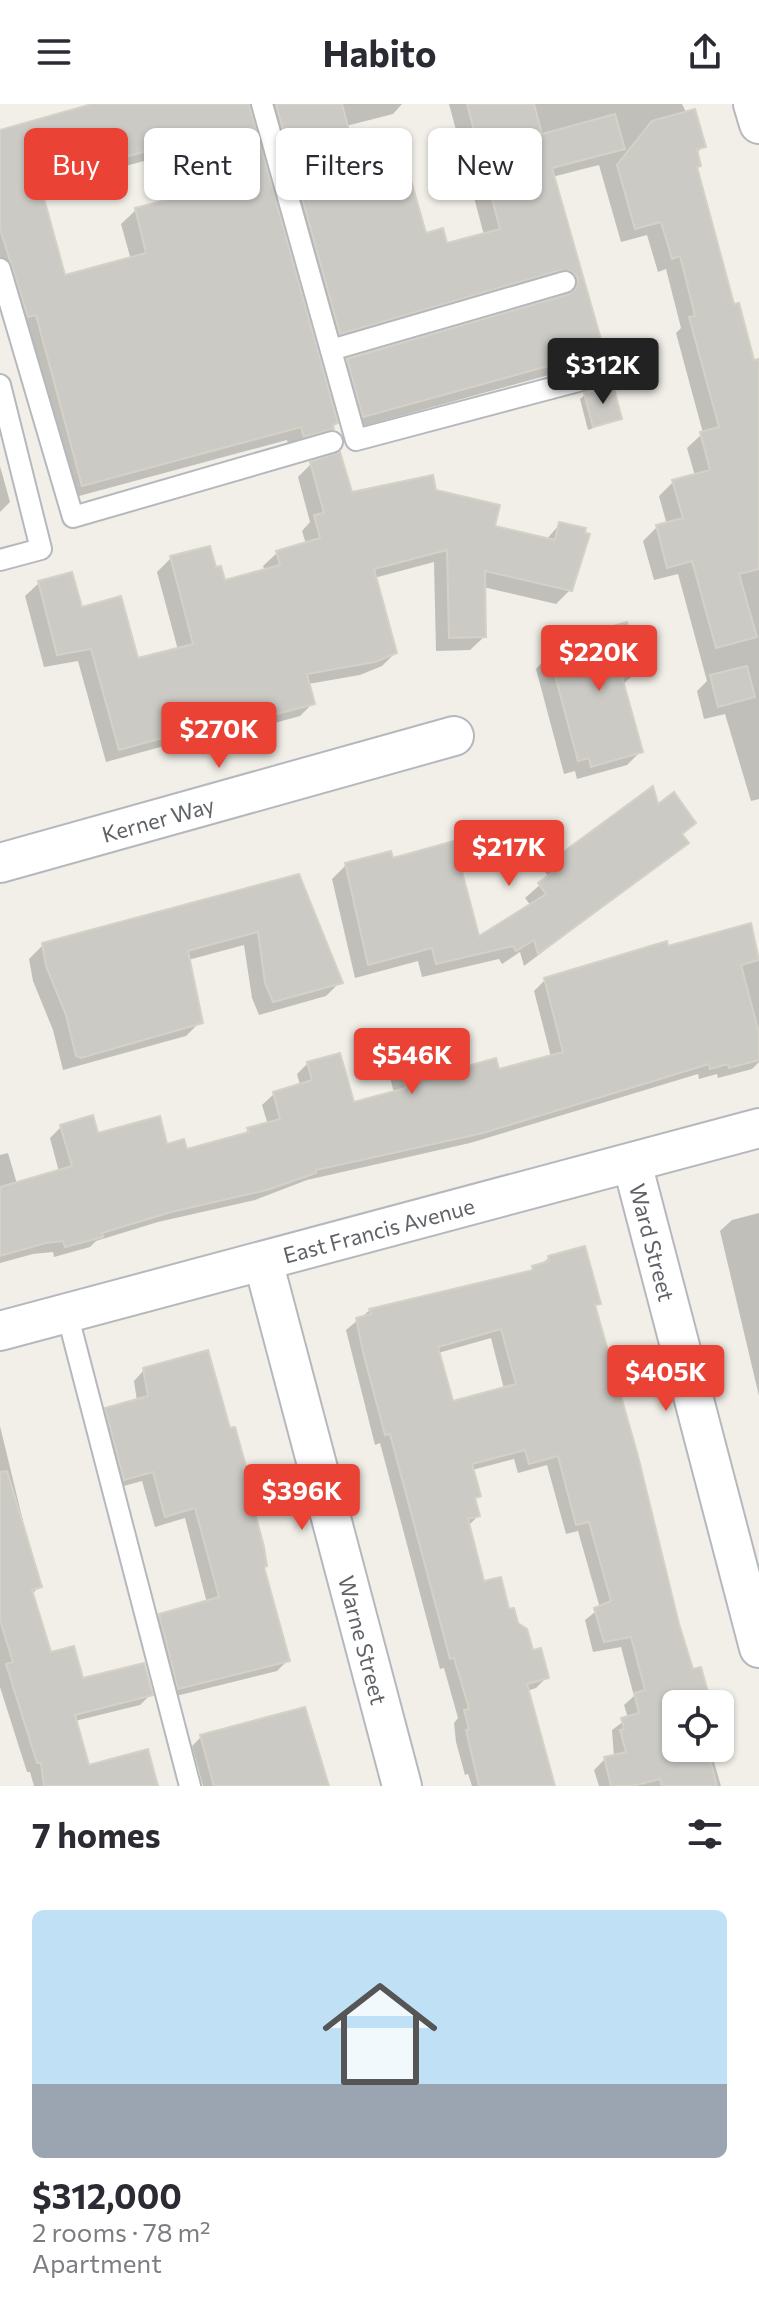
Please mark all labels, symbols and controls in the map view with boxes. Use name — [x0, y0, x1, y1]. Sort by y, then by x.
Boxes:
icon: menu — [32, 30, 76, 74]
text: Habito — [323, 30, 436, 74]
icon: share — [683, 30, 727, 74]
chip: Buy — [24, 128, 128, 200]
chip: Rent — [144, 128, 260, 200]
chip: Filters — [276, 128, 412, 200]
chip: New — [428, 128, 542, 200]
pin: $312K — [547, 338, 659, 406]
text: $312K — [566, 348, 640, 379]
pin: $220K — [543, 625, 655, 693]
text: $220K — [559, 635, 639, 666]
pin: $270K — [163, 702, 275, 770]
text: $270K — [179, 712, 259, 743]
street label: Kerner Way — [99, 790, 217, 847]
pin: $217K — [453, 820, 565, 888]
text: $217K — [472, 830, 546, 861]
pin: $546K — [356, 1028, 468, 1096]
text: $546K — [372, 1038, 452, 1069]
street label: Ward Street — [624, 1181, 681, 1304]
street label: East Francis Avenue — [280, 1191, 477, 1268]
pin: $405K — [610, 1345, 722, 1413]
text: $405K — [625, 1355, 707, 1386]
pin: $396K — [246, 1464, 358, 1532]
text: $396K — [262, 1474, 342, 1505]
street label: Warne Street — [333, 1573, 393, 1707]
map controls — [662, 1690, 734, 1762]
button: locate — [662, 1690, 734, 1762]
icon: filters — [683, 1812, 727, 1856]
text: 7 homes — [32, 1813, 161, 1855]
icon: home — [308, 1962, 452, 2106]
text: $312,000 — [32, 2174, 182, 2216]
text: 2 rooms · 78 m² — [32, 2216, 211, 2247]
text: Apartment — [32, 2247, 162, 2278]

